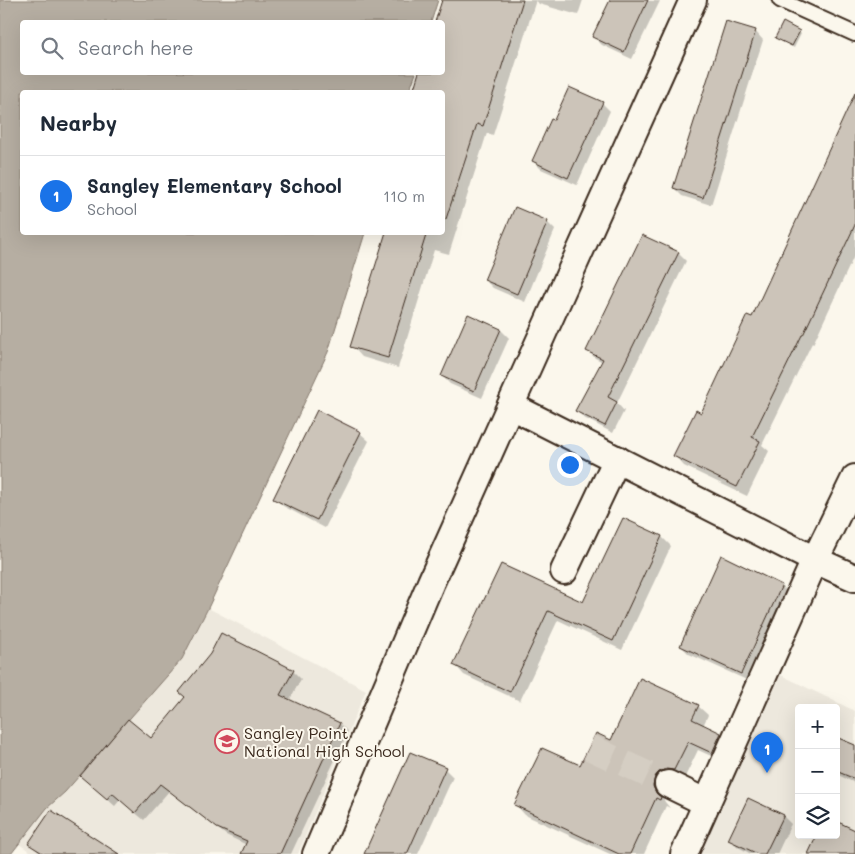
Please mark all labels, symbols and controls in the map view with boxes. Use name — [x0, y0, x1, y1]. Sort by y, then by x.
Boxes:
search box — [20, 20, 445, 75]
icon: search — [38, 34, 66, 62]
text: Search here — [78, 35, 194, 60]
text: Nearby — [40, 109, 117, 136]
text: Sangley Elementary School — [87, 173, 342, 198]
text: 1 — [52, 185, 60, 206]
text: 110 m — [383, 185, 425, 206]
text: School — [87, 198, 137, 219]
your location — [557, 452, 583, 478]
map controls — [795, 704, 840, 839]
button: + — [795, 704, 840, 749]
place label: Sangley Point National High School — [244, 722, 405, 761]
school or university icon: Sangley Point National High School — [214, 728, 240, 754]
pin: 1 — [751, 732, 783, 773]
button: − — [795, 749, 840, 794]
button: layers — [795, 794, 840, 839]

